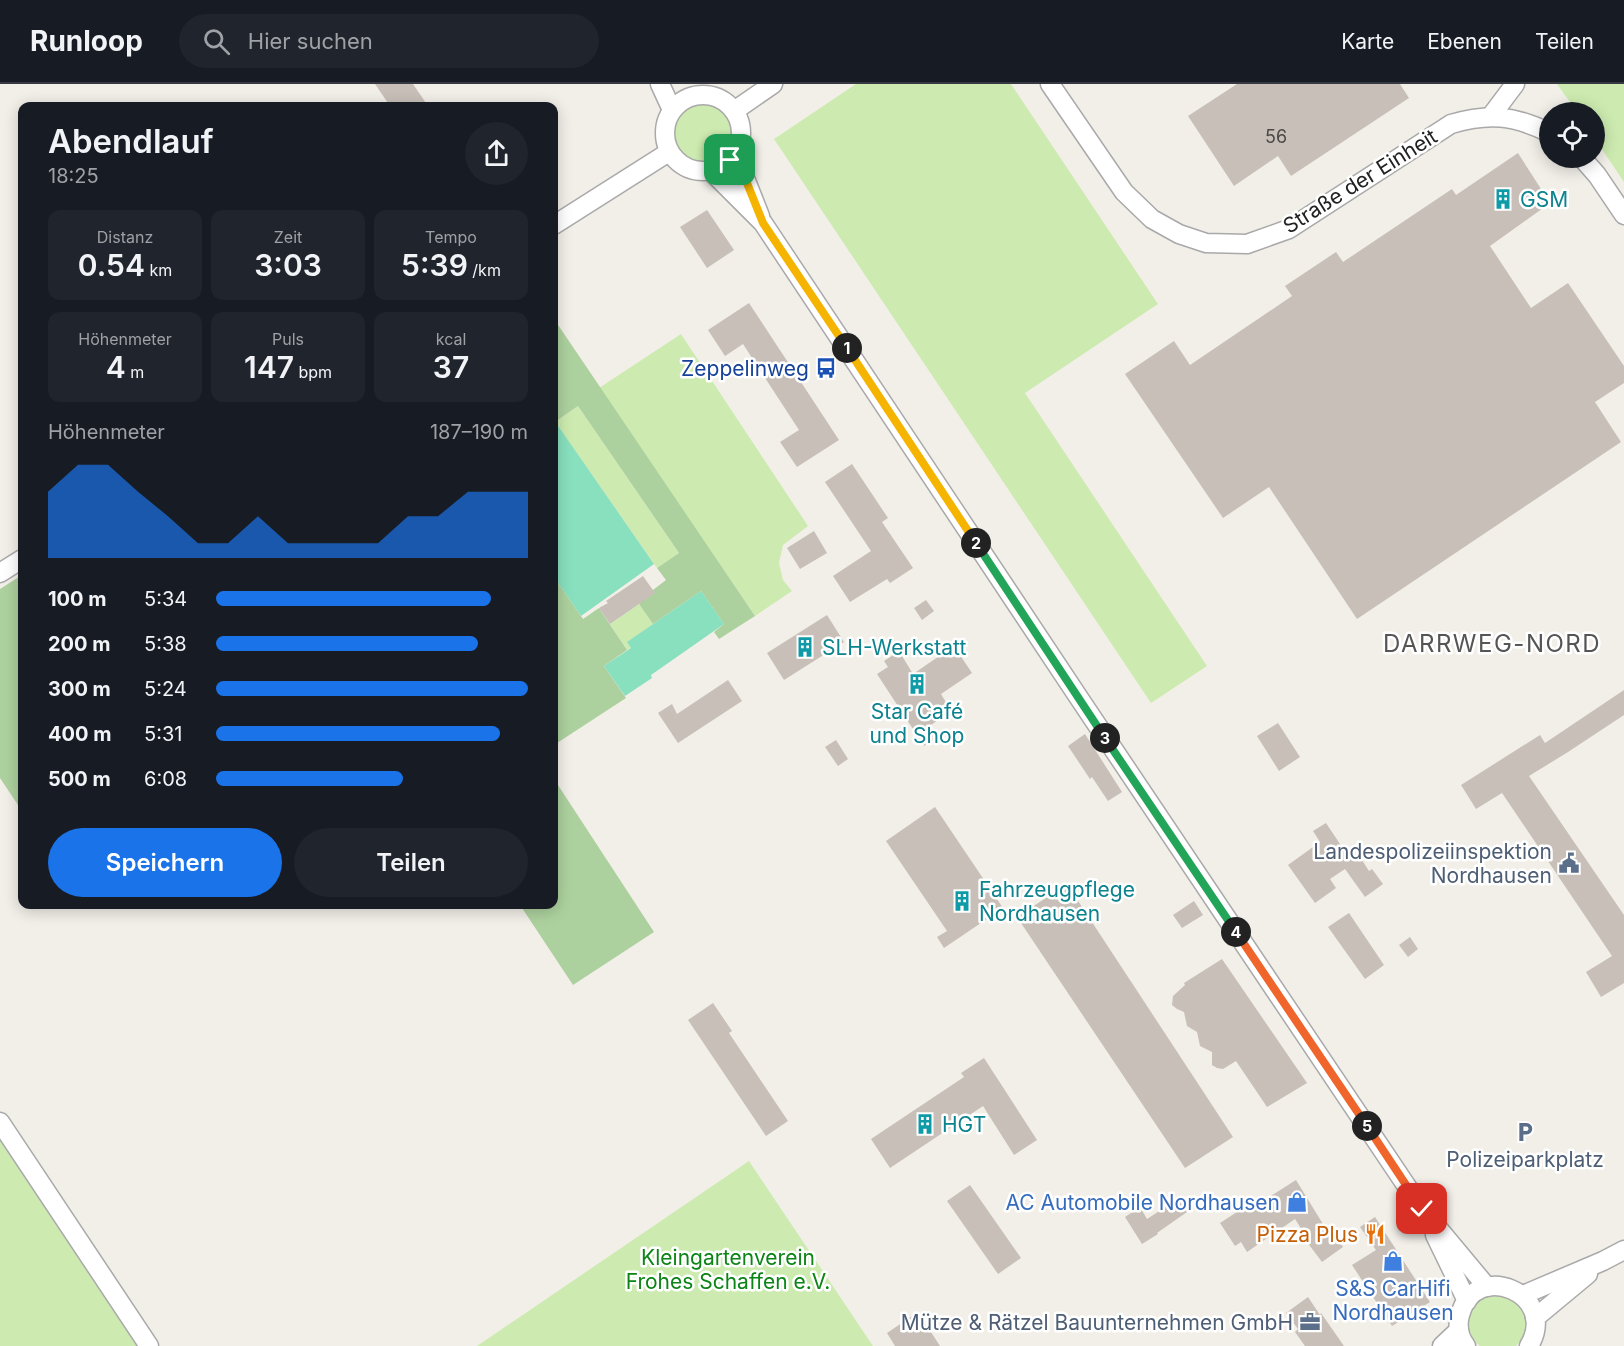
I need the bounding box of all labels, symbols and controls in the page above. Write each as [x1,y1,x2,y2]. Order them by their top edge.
search box [179,14,599,68]
text: Runloop [30,24,143,58]
icon: search [200,25,233,58]
text: Hier suchen [248,28,373,54]
text: Karte [1341,29,1394,54]
text: Ebenen [1427,29,1502,54]
text: Teilen [1535,29,1594,54]
map controls [1539,102,1605,168]
button: locate [1539,102,1605,168]
text: Abendlauf [48,121,214,161]
button: share [465,122,528,185]
street label: Straße der Einheit [1278,123,1442,238]
house number: 56 [1265,126,1287,147]
pin [704,134,755,185]
icon: arrive [713,143,746,176]
text: 18:25 [48,164,99,188]
building icon: GSM [1491,187,1515,211]
place label: GSM [1520,187,1568,212]
text: Distanz [97,227,153,247]
text: Zeit [274,227,302,247]
text: Tempo [425,227,477,247]
text: 0.54 [78,247,145,283]
text: 3:03 [254,247,322,283]
text: 5:39 [401,247,468,283]
text: km [145,260,172,280]
text: /km [468,260,501,280]
text: Höhenmeter [78,329,172,349]
text: Puls [272,329,304,349]
text: kcal [436,329,466,349]
pin: 1 [832,333,862,363]
text: 1 [844,338,850,358]
text: 4 [106,349,126,385]
text: 147 [244,349,294,385]
text: 37 [433,349,469,385]
place label: Zeppelinweg [681,356,809,381]
bus stop icon: Zeppelinweg [814,356,838,380]
text: m [126,362,144,382]
text: bpm [294,362,332,382]
text: Höhenmeter [48,420,165,444]
text: 187–190 m [430,420,528,444]
pin: 2 [961,528,991,558]
text: 2 [971,533,981,553]
text: 100 m [48,587,107,611]
text: 5:34 [144,587,187,611]
district label: DARRWEG-NORD [1383,629,1601,658]
text: 200 m [48,632,111,656]
text: 5:38 [144,632,187,656]
building icon: SLH-Werkstatt [793,635,817,659]
place label: SLH-Werkstatt [822,635,966,660]
building icon: Star Café und Shop [905,672,929,696]
text: 300 m [48,677,111,701]
text: 5:24 [144,677,187,701]
place label: Star Café und Shop [870,699,964,748]
text: 400 m [48,722,112,746]
text: 5:31 [144,722,182,746]
pin: 3 [1090,723,1120,753]
text: 3 [1100,728,1110,748]
text: 500 m [48,767,111,791]
text: 6:08 [144,767,187,791]
button: Speichern [48,828,282,897]
button: Teilen [294,828,528,897]
place label: Landespolizeiinspektion Nordhausen [1313,839,1552,888]
public building icon: Landespolizeiinspektion Nordhausen [1557,851,1581,875]
place label: Fahrzeugpflege Nordhausen [979,877,1135,926]
building icon: Fahrzeugpflege Nordhausen [950,889,974,913]
pin: 4 [1221,917,1251,947]
text: 4 [1231,922,1241,942]
pin: 5 [1352,1111,1382,1141]
building icon: HGT [913,1112,937,1136]
place label: HGT [942,1112,986,1137]
text: 5 [1362,1116,1372,1136]
parking icon: Polizeiparkplatz [1513,1120,1537,1144]
place label: Polizeiparkplatz [1446,1147,1604,1172]
pin [1396,1183,1447,1234]
place label: AC Automobile Nordhausen [1005,1190,1280,1215]
shop icon: AC Automobile Nordhausen [1285,1190,1309,1214]
icon: check [1405,1192,1438,1225]
place label: Pizza Plus [1257,1222,1358,1247]
restaurant icon: Pizza Plus [1363,1222,1387,1246]
park label: Kleingartenverein Frohes Schaffen e.V. [626,1245,830,1294]
shop icon: S&S CarHifi Nordhausen [1381,1249,1405,1273]
place label: S&S CarHifi Nordhausen [1332,1276,1454,1325]
place label: Mütze & Rätzel Bauunternehmen GmbH [901,1310,1293,1335]
office icon: Mütze & Rätzel Bauunternehmen GmbH [1298,1310,1322,1334]

